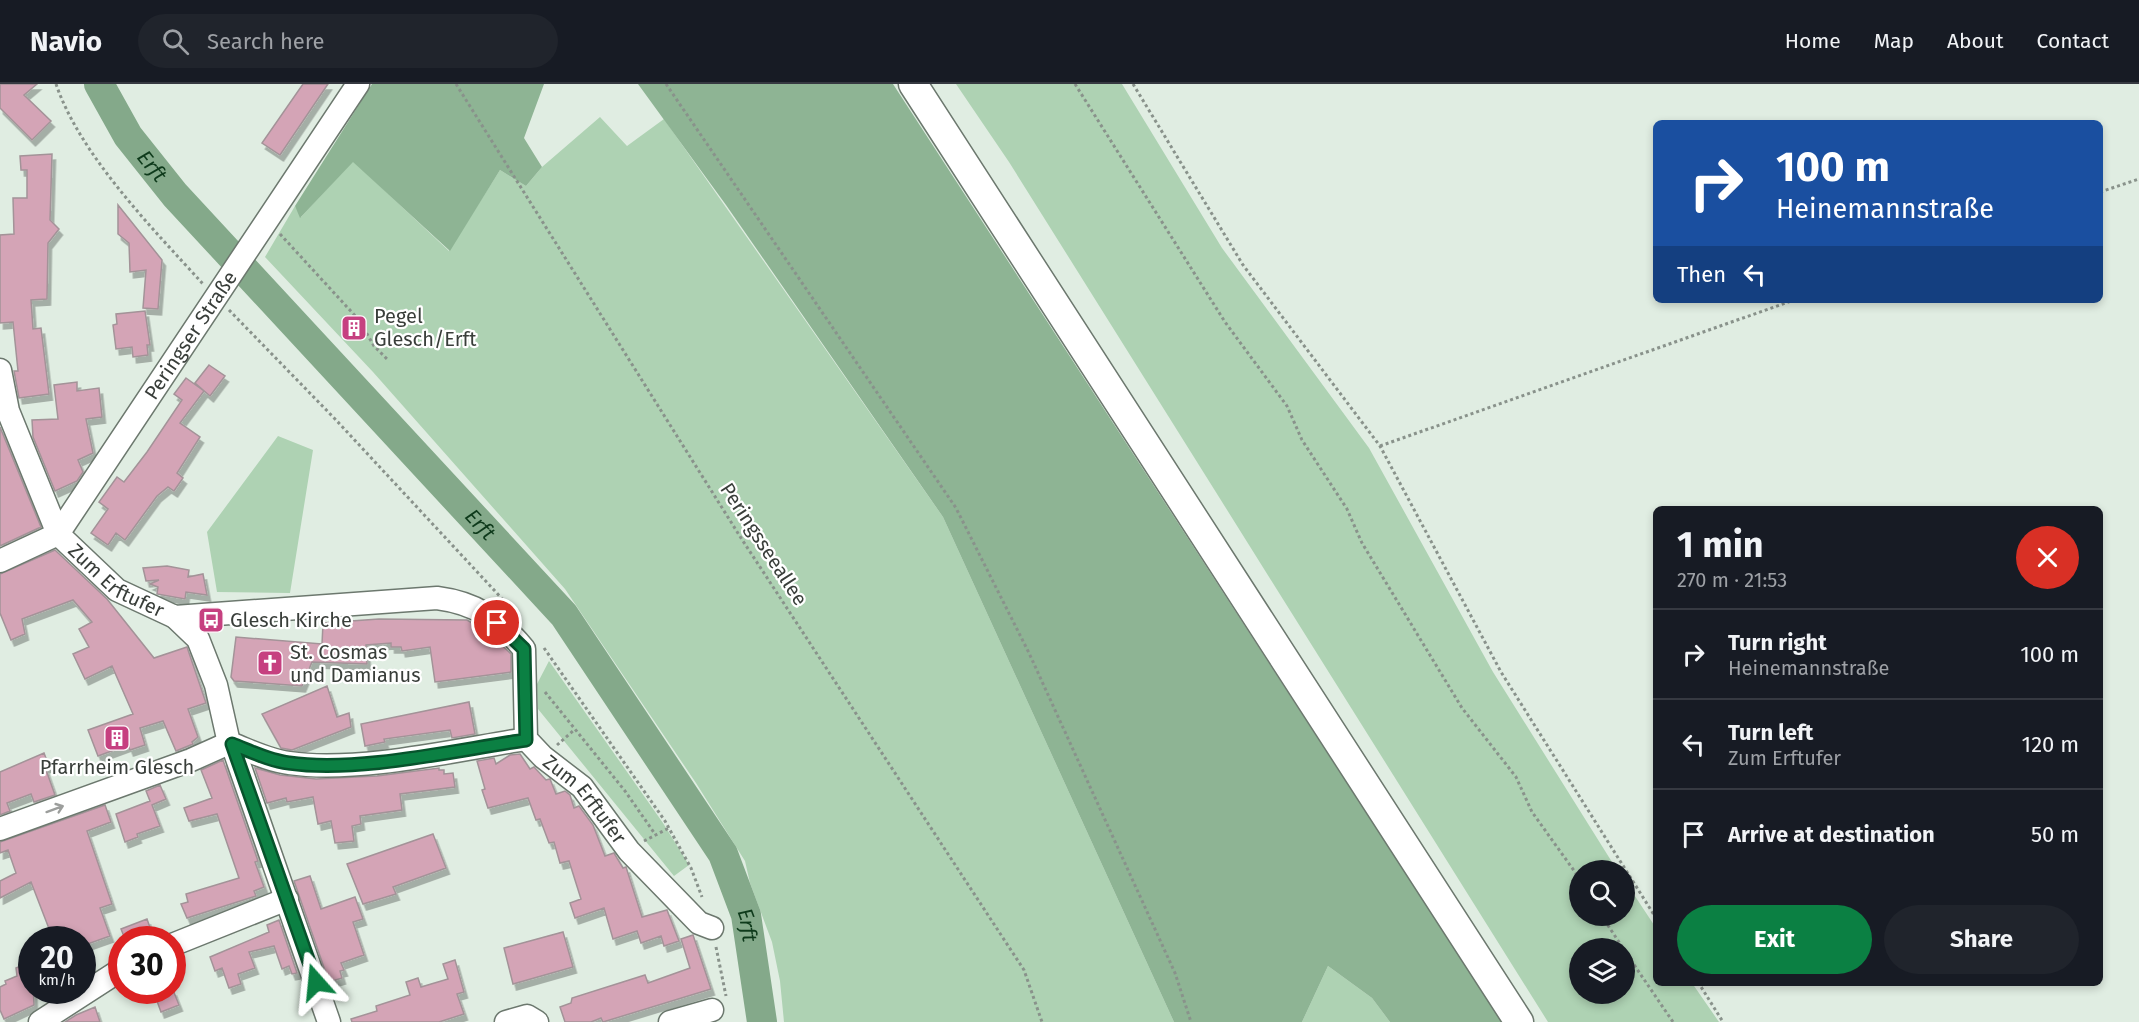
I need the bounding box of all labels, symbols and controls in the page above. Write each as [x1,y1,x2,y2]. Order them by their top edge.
search box [138,14,558,68]
text: Navio [30,25,102,58]
icon: search [159,25,192,58]
text: Search here [207,28,325,55]
text: Home [1785,28,1841,54]
text: Map [1874,28,1914,54]
text: About [1947,28,2004,54]
text: Contact [2037,28,2109,54]
text: 100 m [1776,142,1890,192]
icon: right [1677,144,1755,222]
water label: Erft [131,145,173,188]
text: Heinemannstraße [1776,193,1994,225]
icon: left [1738,258,1771,291]
text: Then [1677,261,1726,288]
street label: Peringser Straße [139,266,242,404]
place label: Pegel Glesch/Erft [374,304,477,351]
building icon: Pegel Glesch/Erft [339,313,369,343]
street label: Peringsseeallee [715,478,813,610]
water label: Erft [459,503,501,546]
text: 1 min [1677,523,1764,567]
button: close [2016,526,2079,589]
street label: Zum Erftufer [63,538,168,622]
text: 270 m · 21:53 [1677,568,1787,592]
pin [471,597,522,648]
bus stop icon: Glesch Kirche [196,605,226,635]
icon: arrive [480,606,513,639]
place label: Glesch Kirche [230,608,352,632]
text: Turn right [1728,629,1827,656]
icon: right [1677,638,1710,671]
place label: St. Cosmas und Damianus [290,640,421,687]
text: 100 m [2020,641,2079,668]
church icon: St. Cosmas und Damianus [255,648,285,678]
text: Heinemannstraße [1728,656,1889,680]
text: Turn left [1728,719,1813,746]
building icon: Pfarrheim Glesch [102,723,132,753]
icon: left [1677,728,1710,761]
text: 120 m [2022,731,2079,758]
text: Zum Erftufer [1728,746,1841,770]
street label: Zum Erftufer [538,750,632,849]
place label: Pfarrheim Glesch [40,755,194,779]
one-way arrow [45,802,64,813]
icon: arrive [1677,818,1710,851]
text: Arrive at destination [1728,821,1935,848]
text: 50 m [2031,821,2079,848]
map controls [1569,860,1635,1004]
button: search [1569,860,1635,926]
water label: Erft [732,904,763,944]
button: Exit [1677,905,1872,974]
button: Share [1884,905,2079,974]
speed limit sign: 30 [108,926,186,1004]
button: layers [1569,938,1635,1004]
text: 20 [40,940,74,976]
position arrow [284,950,348,1014]
text: km/h [38,971,76,989]

